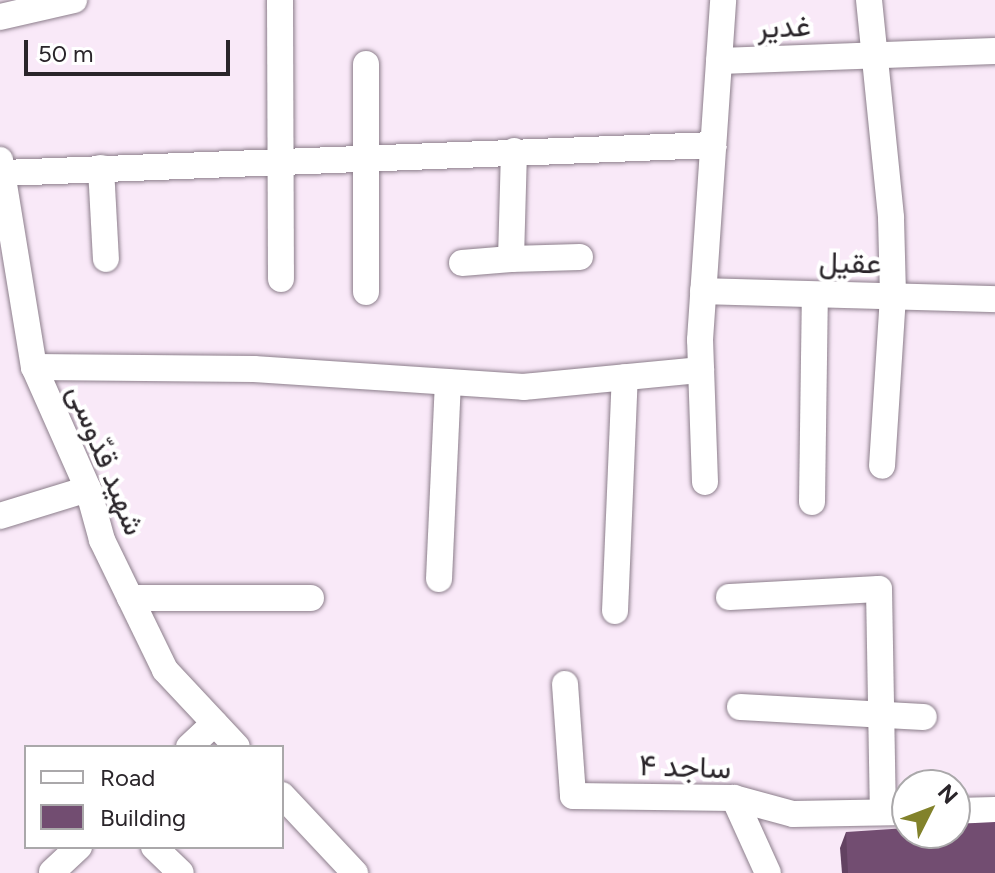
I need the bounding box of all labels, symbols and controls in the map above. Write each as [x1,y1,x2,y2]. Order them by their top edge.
street label: غدیر [757,8,811,46]
scale bar [28,24,234,74]
text: 50 m [38,39,94,68]
street label: عقیل [818,244,882,282]
street label: شهید قدّوسی [60,380,152,540]
legend [24,745,284,849]
street label: ساجد ۴ [638,747,732,787]
text: Road [100,763,155,792]
north arrow [891,769,971,849]
text: N [932,779,963,809]
text: Building [100,803,186,832]

